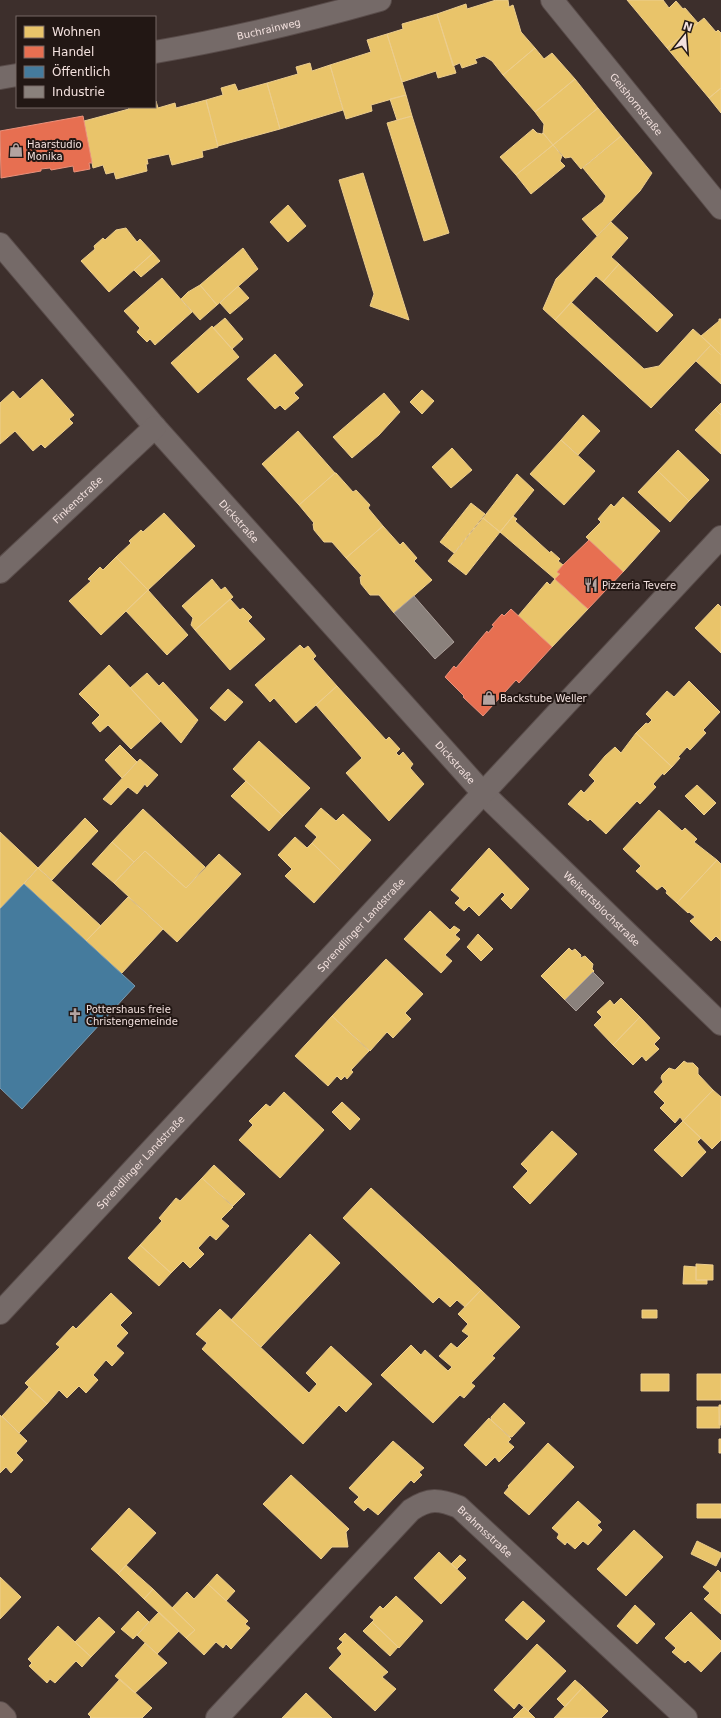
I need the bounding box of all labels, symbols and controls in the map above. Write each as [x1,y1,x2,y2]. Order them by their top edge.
legend [16,16,156,108]
street label: Buchrainweg [236,16,302,41]
north arrow [665,16,705,56]
text: N [681,19,694,34]
text: Wohnen [52,25,101,39]
text: Handel [52,45,94,59]
text: Öffentlich [52,63,110,79]
street label: Geishornstraße [608,71,665,137]
text: Industrie [52,85,105,99]
place label: Haarstudio Monika [27,139,82,162]
shop icon: Haarstudio Monika [8,142,24,158]
street label: Finkenstraße [50,474,105,525]
street label: Dickstraße [217,497,261,545]
restaurant icon: Pizzeria Tevere [583,577,599,593]
place label: Pizzeria Tevere [602,580,676,591]
shop icon: Backstube Weller [481,690,497,706]
place label: Backstube Weller [500,693,588,704]
street label: Dickstraße [433,739,477,786]
street label: Weikertsblochstraße [561,869,642,948]
street label: Sprendlinger Landstraße [315,876,407,974]
place label: Pottershaus freie Christengemeinde [86,1004,178,1027]
church icon: Pottershaus freie Christengemeinde [67,1007,83,1023]
street label: Sprendlinger Landstraße [94,1113,186,1211]
street label: Brahmsstraße [456,1503,515,1559]

